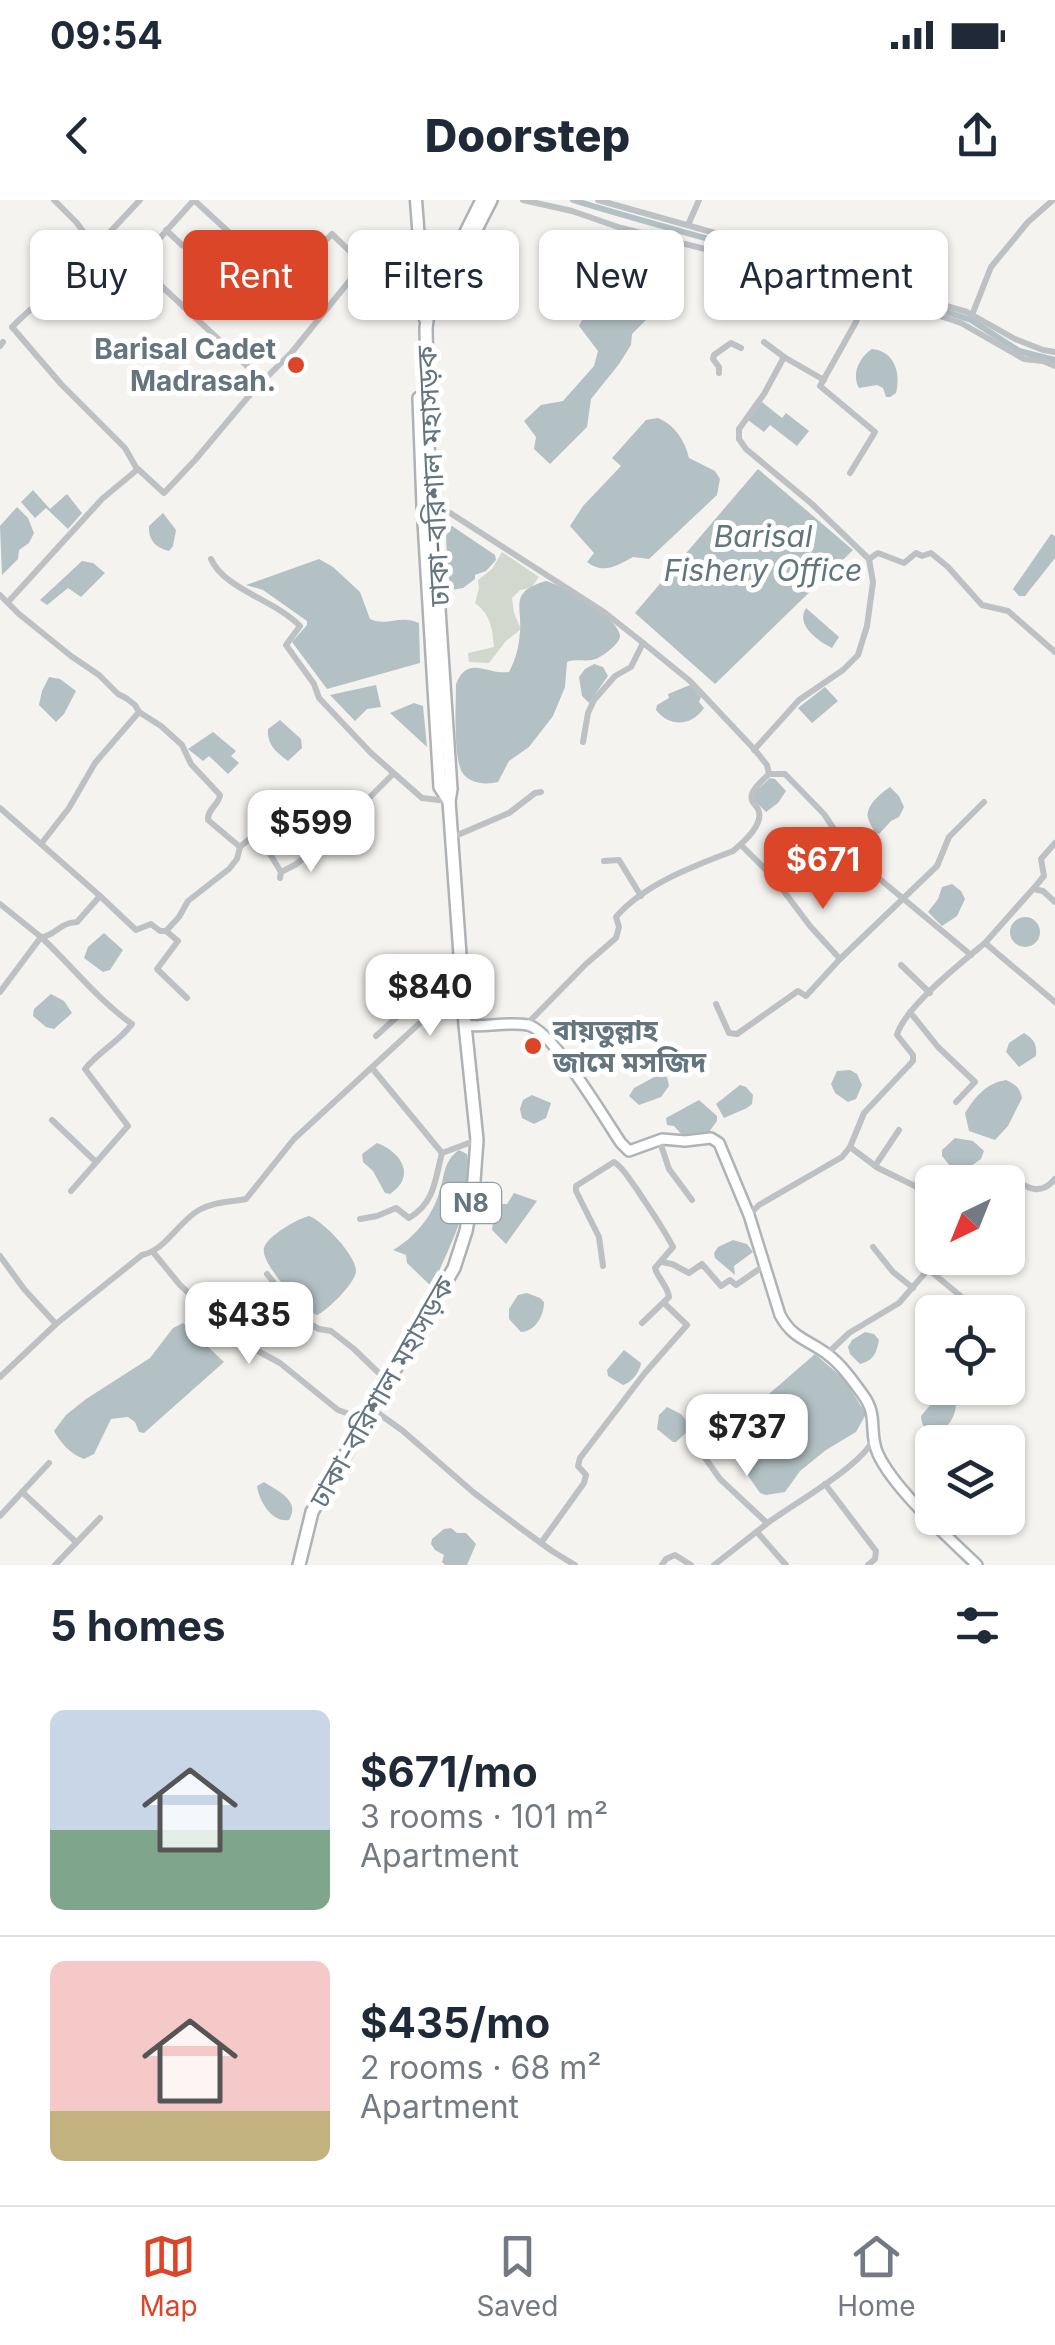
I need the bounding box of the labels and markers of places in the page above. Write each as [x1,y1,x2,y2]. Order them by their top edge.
place label: Barisal Cadet Madrasah. [94,332,276,398]
marker: Barisal Cadet Madrasah. [285,354,307,376]
pin: $599 [252,790,370,875]
pin: $671 [764,827,882,912]
pin: $840 [371,954,489,1039]
place label: বায়তুল্লাহ জামে মসজিদ [552,1013,707,1079]
marker: বায়তুল্লাহ জামে মসজিদ [522,1035,544,1057]
pin: $435 [190,1282,308,1367]
pin: $737 [688,1394,806,1479]

